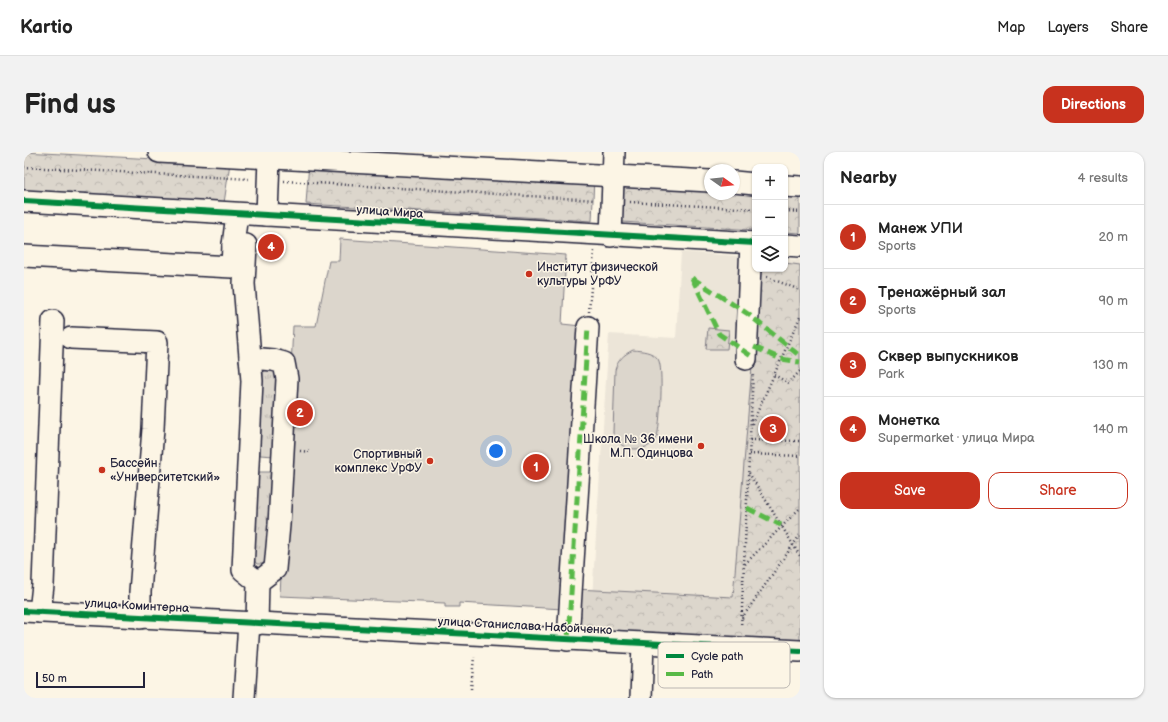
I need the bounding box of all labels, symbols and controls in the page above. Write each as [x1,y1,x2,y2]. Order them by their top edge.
text: Kartio [20,16,73,39]
text: Map [997,19,1025,36]
text: Layers [1047,19,1089,36]
text: Share [1111,19,1148,36]
button: Directions [1043,86,1144,123]
text: Find us [24,88,116,121]
north arrow [704,164,740,200]
map controls [752,164,788,272]
button: + [752,164,788,200]
text: Nearby [840,168,897,188]
text: 4 results [1078,170,1128,186]
button: − [752,200,788,236]
street label: улица Мира [356,202,424,222]
text: Манеж УПИ [878,219,963,238]
text: 1 [850,229,856,245]
text: 20 m [1098,229,1128,245]
pin: 4 [258,232,284,262]
button: layers [752,236,788,272]
text: Sports [878,238,916,254]
place label: Институт физической культуры УрФУ [537,260,658,289]
marker: Институт физической культуры УрФУ [524,269,534,279]
text: Тренажёрный зал [878,283,1006,302]
text: 2 [849,293,857,309]
text: 90 m [1099,293,1128,309]
text: Sports [878,302,916,318]
text: Сквер выпускников [878,347,1018,366]
text: 3 [849,357,857,373]
text: 130 m [1093,357,1128,373]
text: Park [878,366,904,382]
pin: 2 [287,398,313,428]
text: Монетка [878,411,940,430]
pin: 3 [760,414,786,444]
text: 4 [849,421,857,437]
text: 140 m [1093,421,1128,437]
text: Supermarket · улица Мира [878,430,1035,446]
place label: Школа № 36 имени М.П. Одинцова [583,432,693,461]
your location [486,441,506,461]
marker: Школа № 36 имени М.П. Одинцова [696,441,706,451]
place label: Спортивный комплекс УрФУ [335,447,422,476]
pin: 1 [523,452,549,482]
place label: Бассейн «Университетский» [110,456,220,485]
marker: Спортивный комплекс УрФУ [425,456,435,466]
marker: Бассейн «Университетский» [97,465,107,475]
button: Save [840,472,980,509]
button: Share [988,472,1128,509]
street label: улица Коминтерна [84,596,190,616]
street label: улица Станислава Набойченко [437,614,613,638]
legend [658,642,790,688]
text: Cycle path [691,650,743,663]
text: Path [691,668,713,681]
scale bar [36,670,145,689]
text: 50 m [42,672,67,685]

